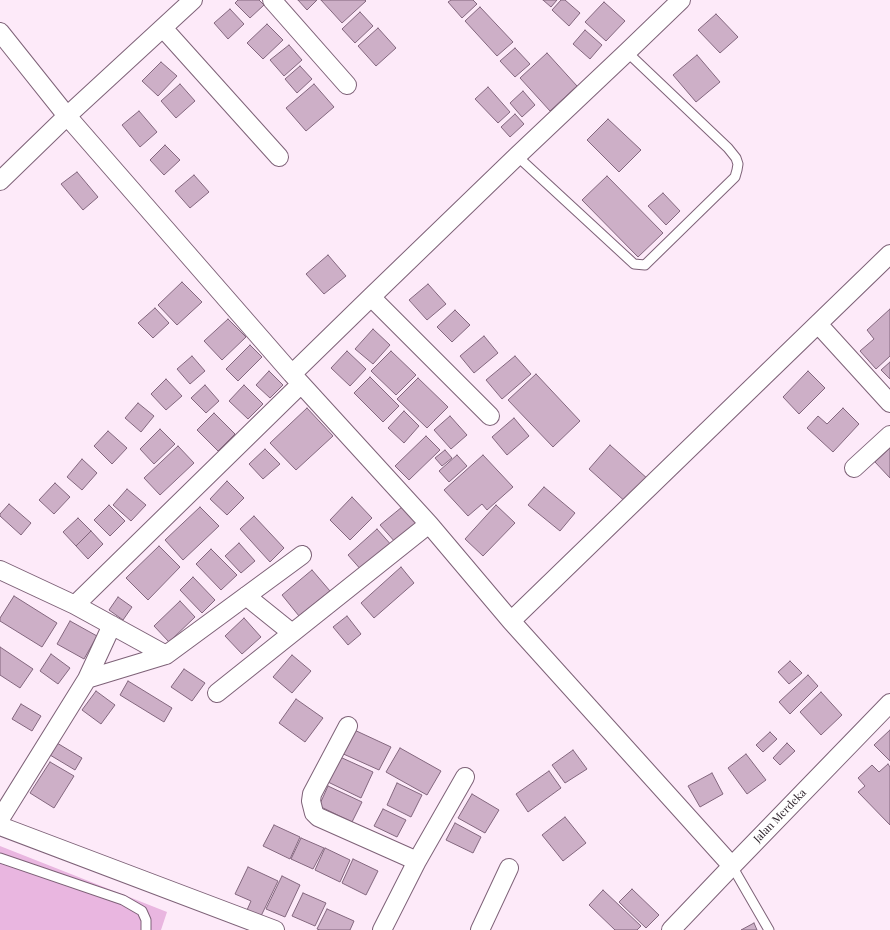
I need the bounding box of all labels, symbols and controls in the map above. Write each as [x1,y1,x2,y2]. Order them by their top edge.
street label: Jalan Merdeka [751,786,809,846]

